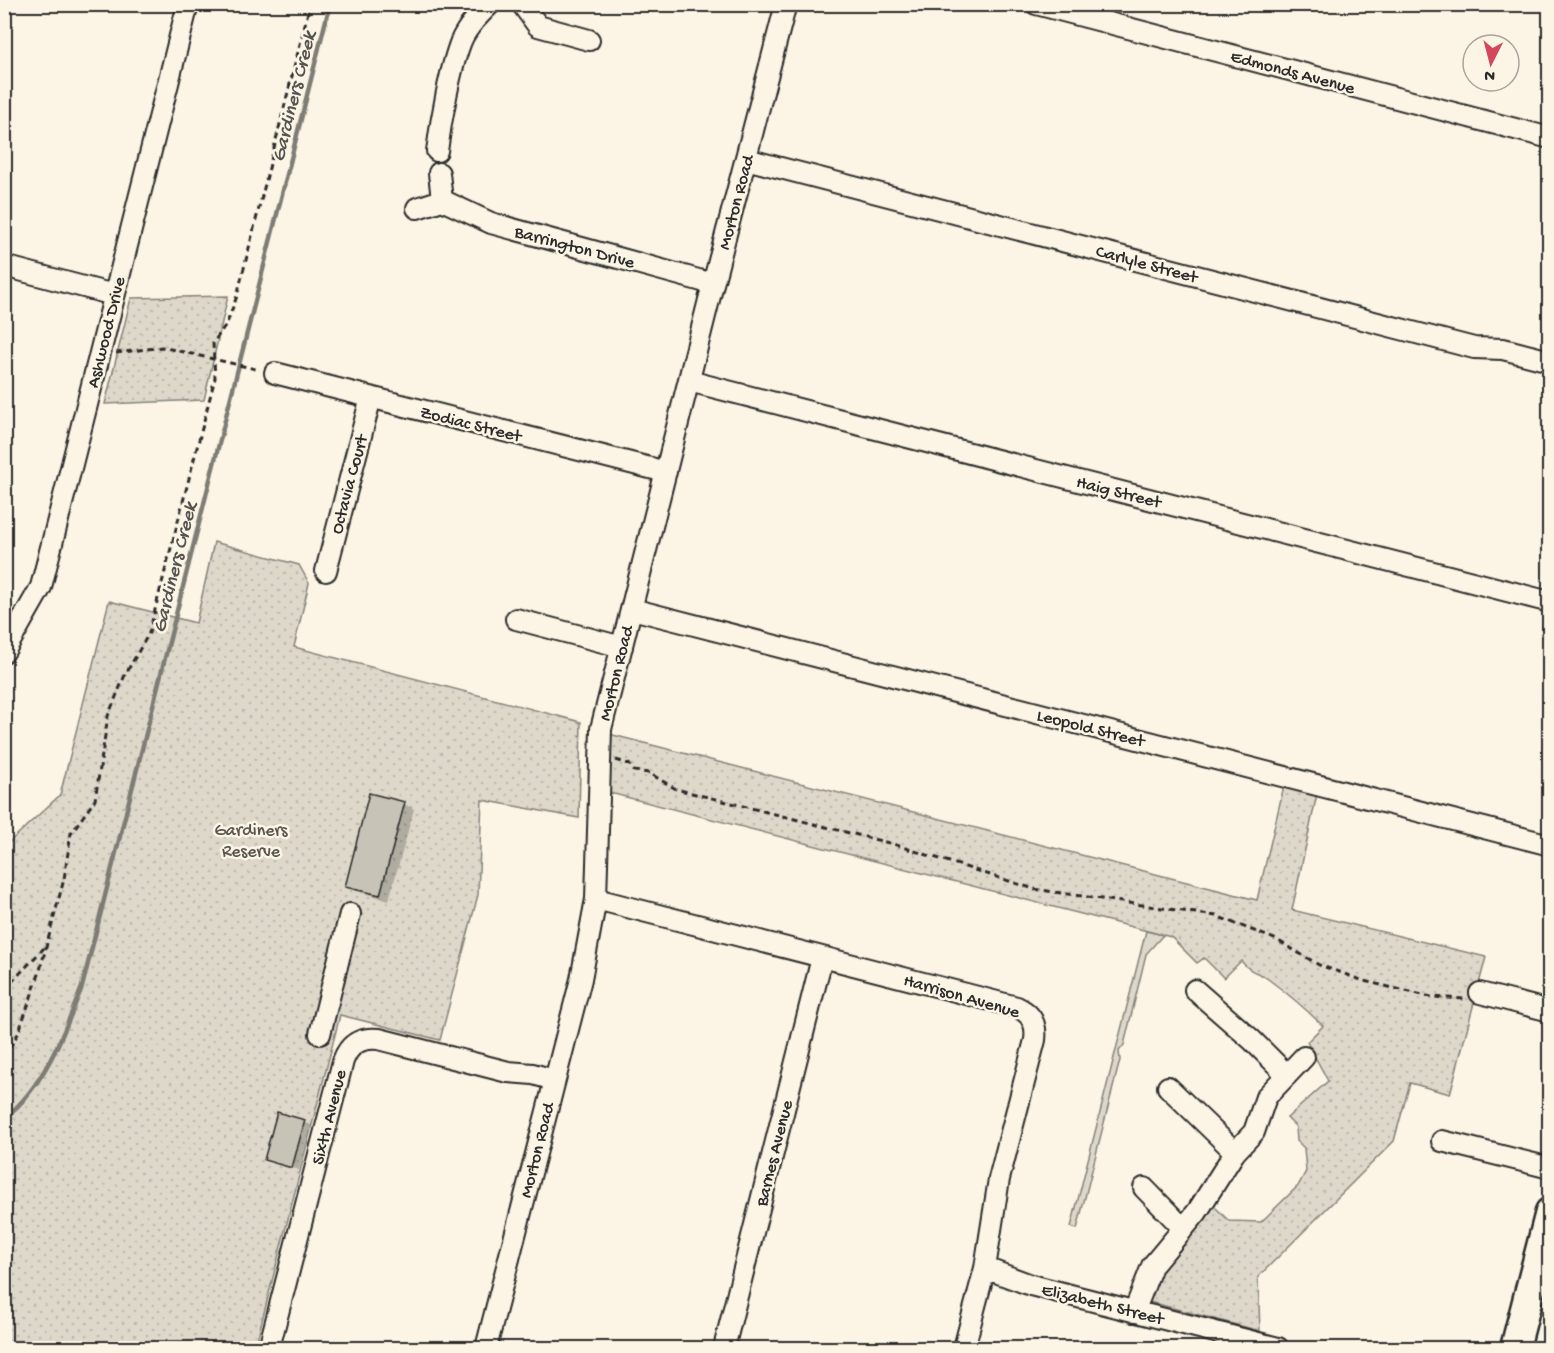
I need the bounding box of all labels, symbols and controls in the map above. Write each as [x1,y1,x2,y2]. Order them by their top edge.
water label: Gardiners Creek [268,27,323,164]
north arrow [1461,33,1521,93]
street label: Edmonds Avenue [1228,47,1358,100]
text: N [1483,64,1496,84]
street label: Morton Road [715,152,760,252]
street label: Barrington Drive [511,222,637,275]
street label: Carlyle Street [1093,242,1201,290]
street label: Ashwood Drive [83,274,132,390]
street label: Zodiac Street [417,403,525,449]
street label: Octavia Court [327,431,374,536]
street label: Haig Street [1074,473,1165,514]
water label: Gardiners Creek [149,498,204,635]
street label: Morton Road [596,623,640,723]
street label: Leopold Street [1034,706,1148,753]
park label: Gardiners Reserve [214,821,289,863]
street label: Harrison Avenue [901,971,1022,1024]
street label: Sixth Avenue [308,1067,353,1167]
street label: Barnes Avenue [752,1098,799,1210]
street label: Morton Road [517,1100,561,1200]
street label: Elizabeth Street [1039,1280,1167,1331]

